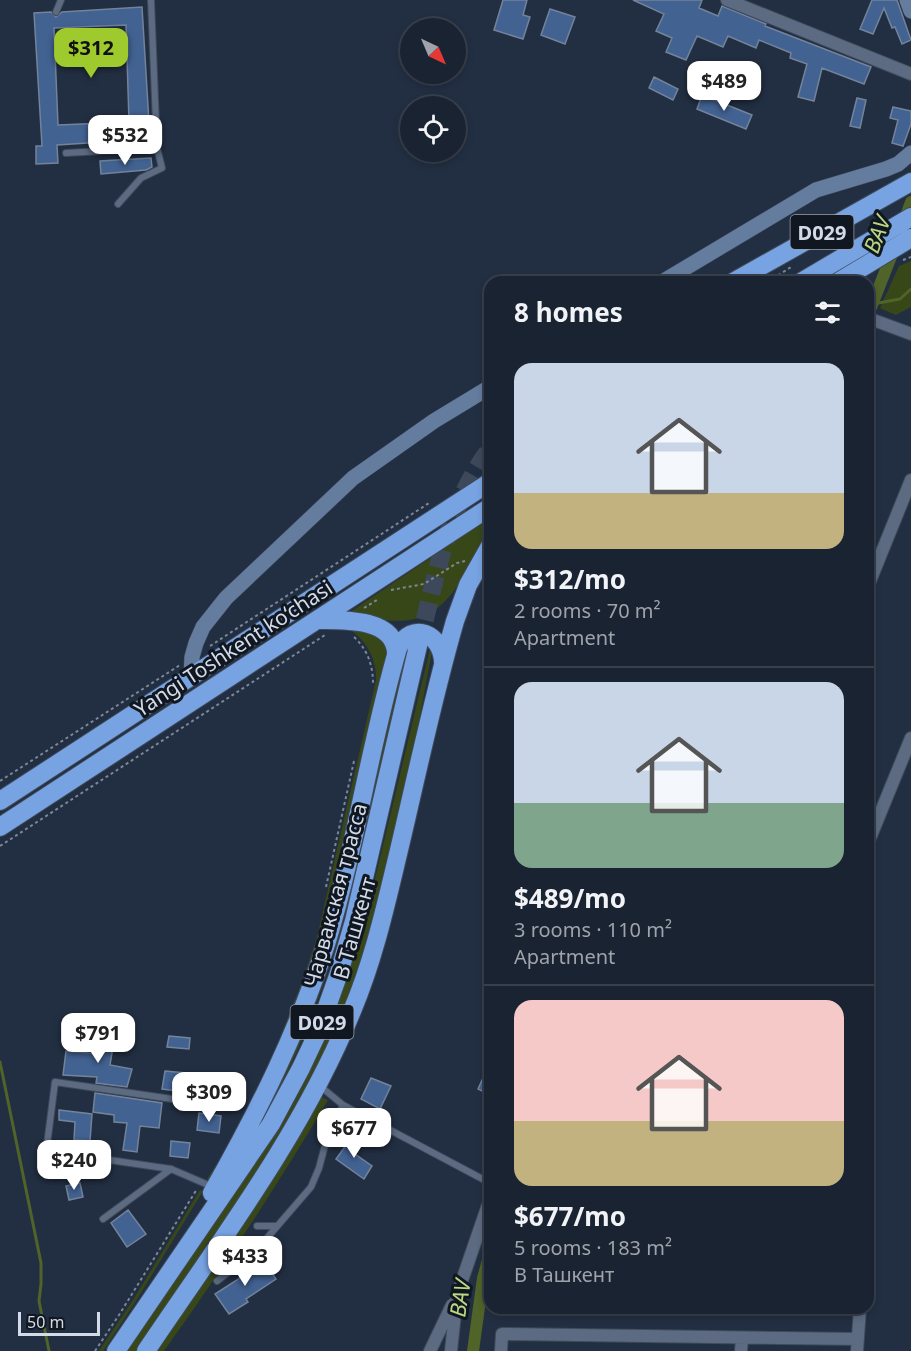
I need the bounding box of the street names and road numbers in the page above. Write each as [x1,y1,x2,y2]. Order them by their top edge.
road number: D029 [790,215,854,249]
street label: Yangi Toshkent ko‘chasi [128,573,338,723]
street label: Чарвакская трасса [297,800,373,990]
street label: В Ташкент [326,873,382,982]
road number: D029 [290,1005,354,1039]

